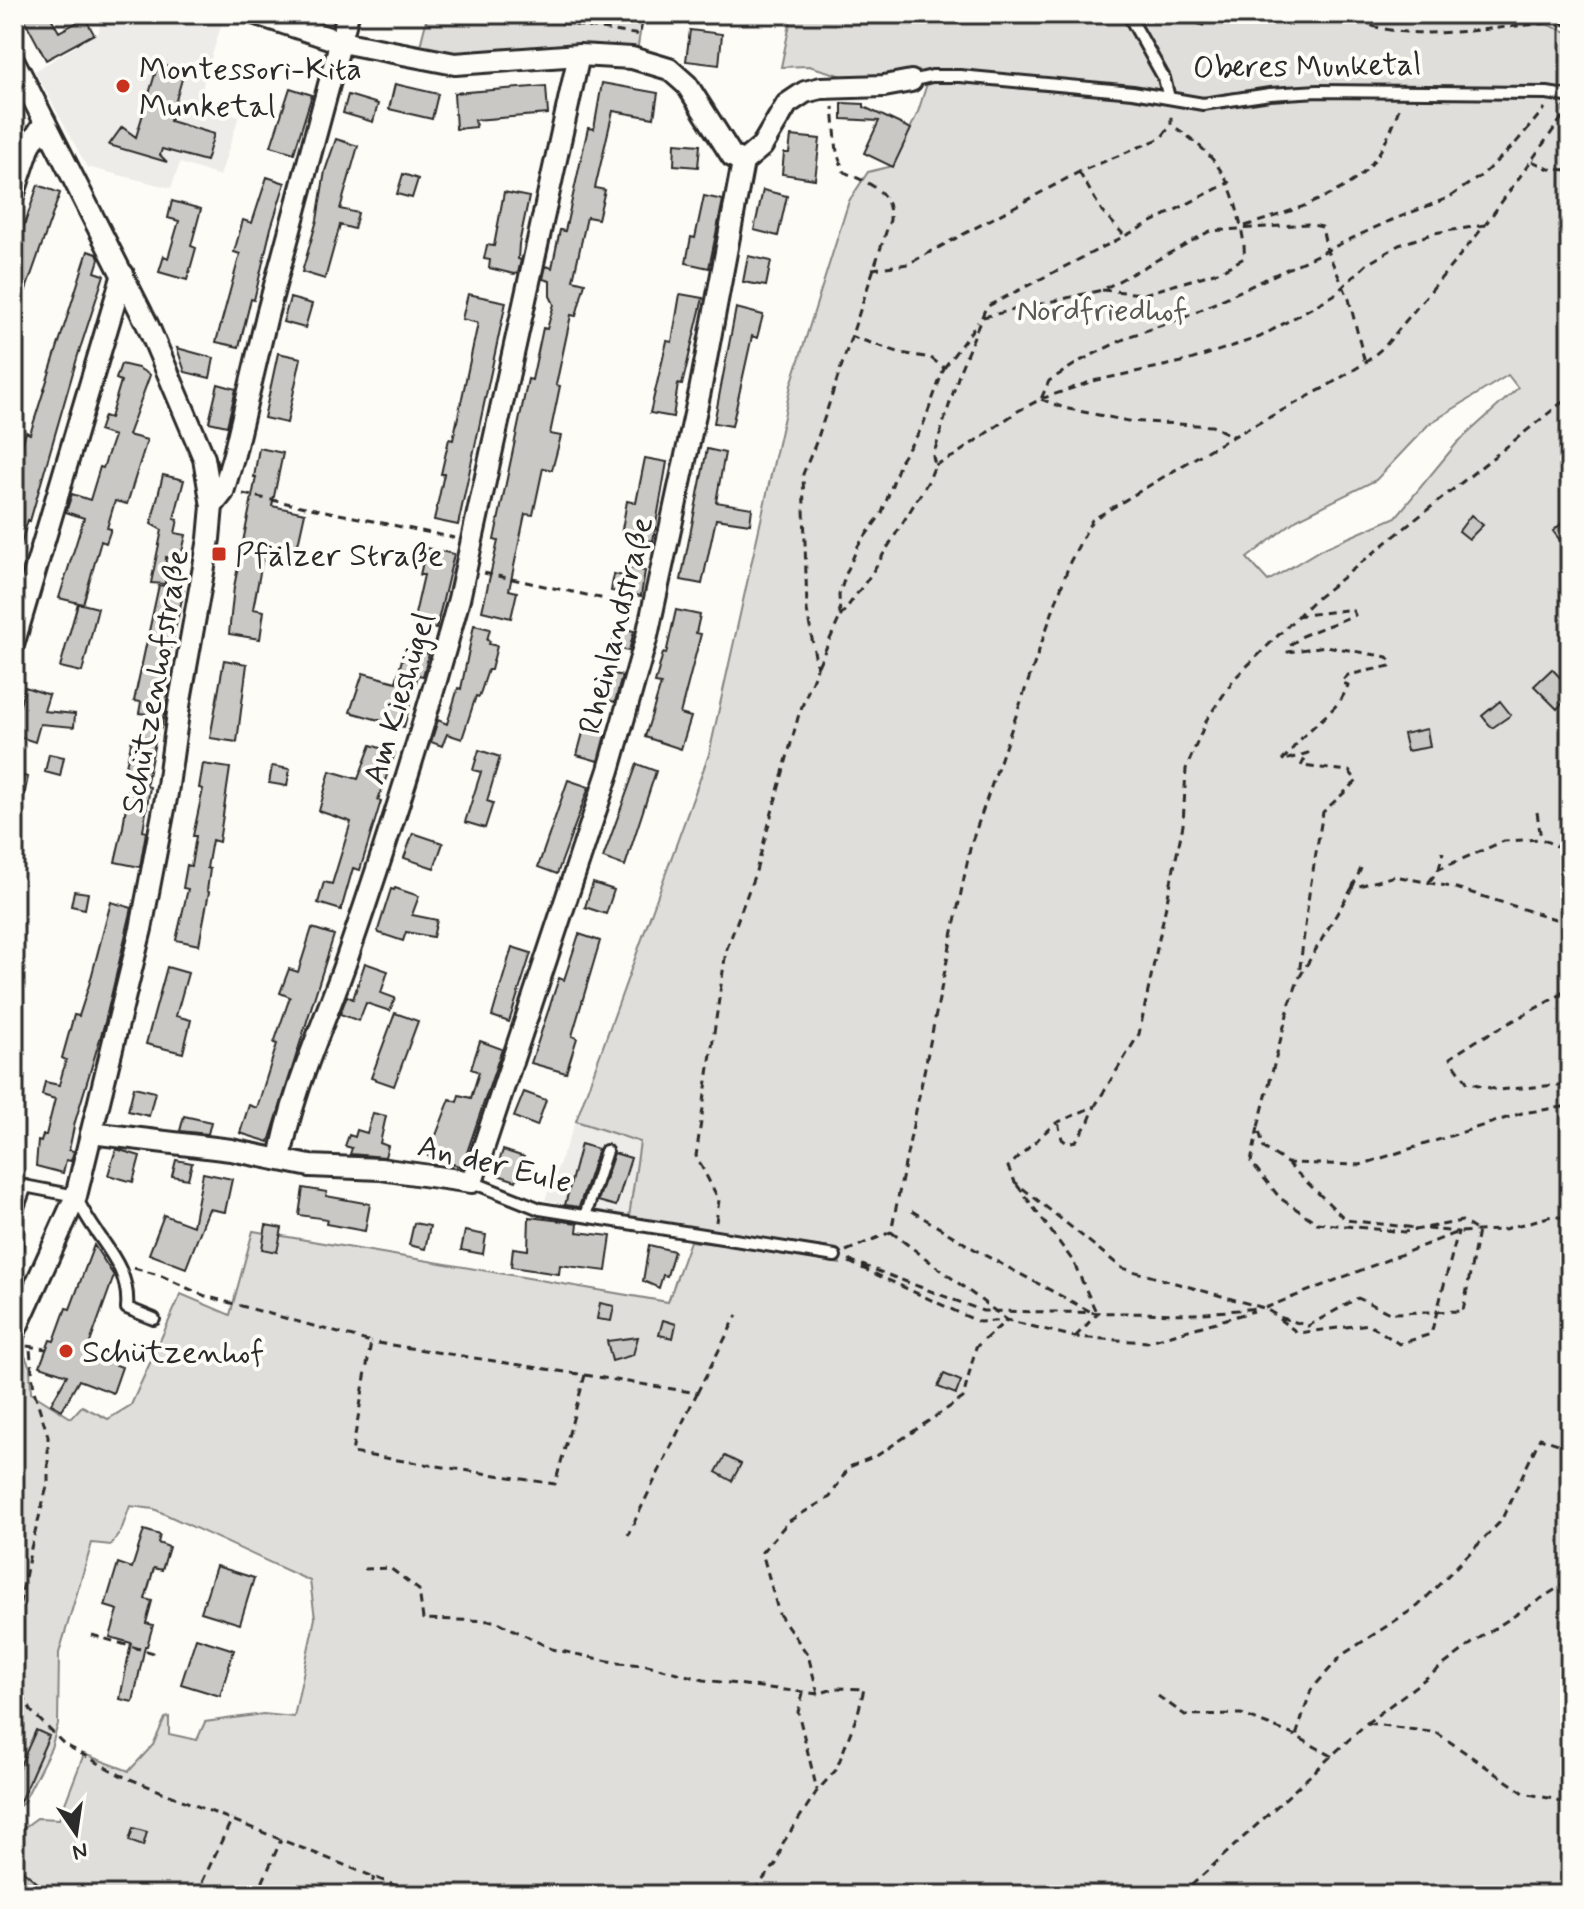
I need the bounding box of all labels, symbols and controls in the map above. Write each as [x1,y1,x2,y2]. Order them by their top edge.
street label: Oberes Munketal [1192,44,1422,90]
place label: Montessori-Kita Munketal [139,49,362,128]
marker: Montessori-Kita Munketal [114,77,132,95]
park label: Nordfriedhof [1017,290,1187,332]
street label: Rheinlandstraße [570,512,664,739]
place label: Pfälzer Straße [235,535,444,577]
marker: Pfälzer Straße [210,545,228,563]
street label: Schützenhofstraße [112,546,200,817]
street label: Am Kieshügel [354,607,446,790]
street label: An der Eule [413,1126,576,1204]
place label: Schützenhof [82,1332,264,1374]
marker: Schützenhof [57,1342,75,1360]
north arrow [36,1793,116,1873]
text: N [70,1835,90,1866]

